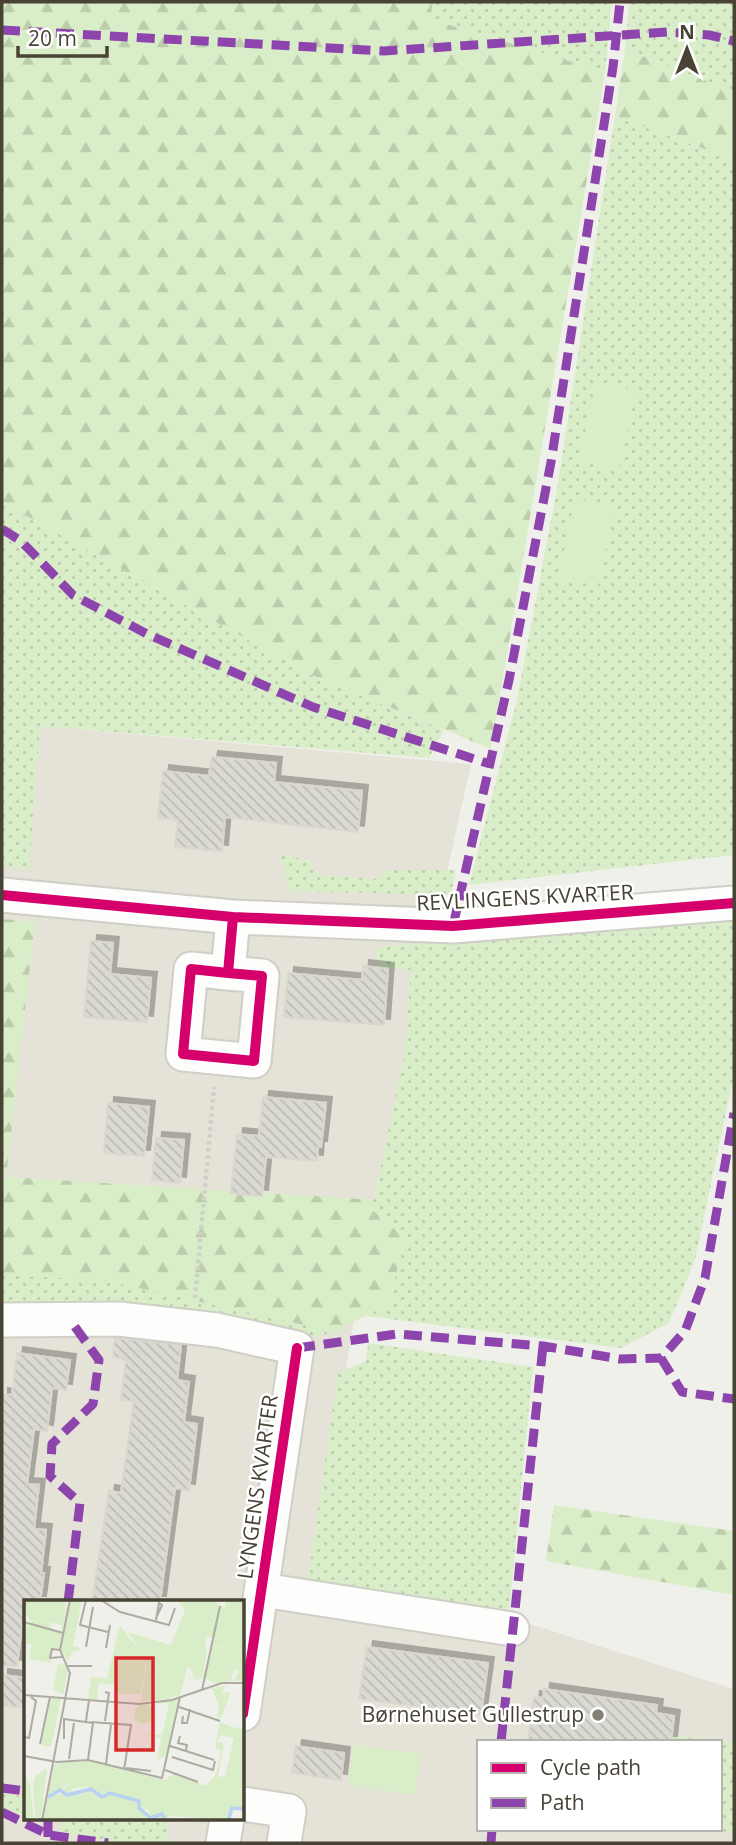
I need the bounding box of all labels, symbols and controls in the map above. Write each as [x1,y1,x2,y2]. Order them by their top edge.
scale bar [18,14,107,58]
north arrow [652,14,722,84]
text: N [679,19,695,45]
text: 20 m [28,24,77,52]
street label: REVLINGENS KVARTER [416,877,634,917]
street label: LYNGENS KVARTER [230,1393,284,1581]
inset map [24,1600,245,1820]
place label: Børnehuset Gullestrup [362,1700,584,1728]
marker: Børnehuset Gullestrup [590,1707,606,1723]
legend [477,1740,722,1831]
text: Cycle path [540,1753,641,1781]
text: Path [540,1788,585,1816]

